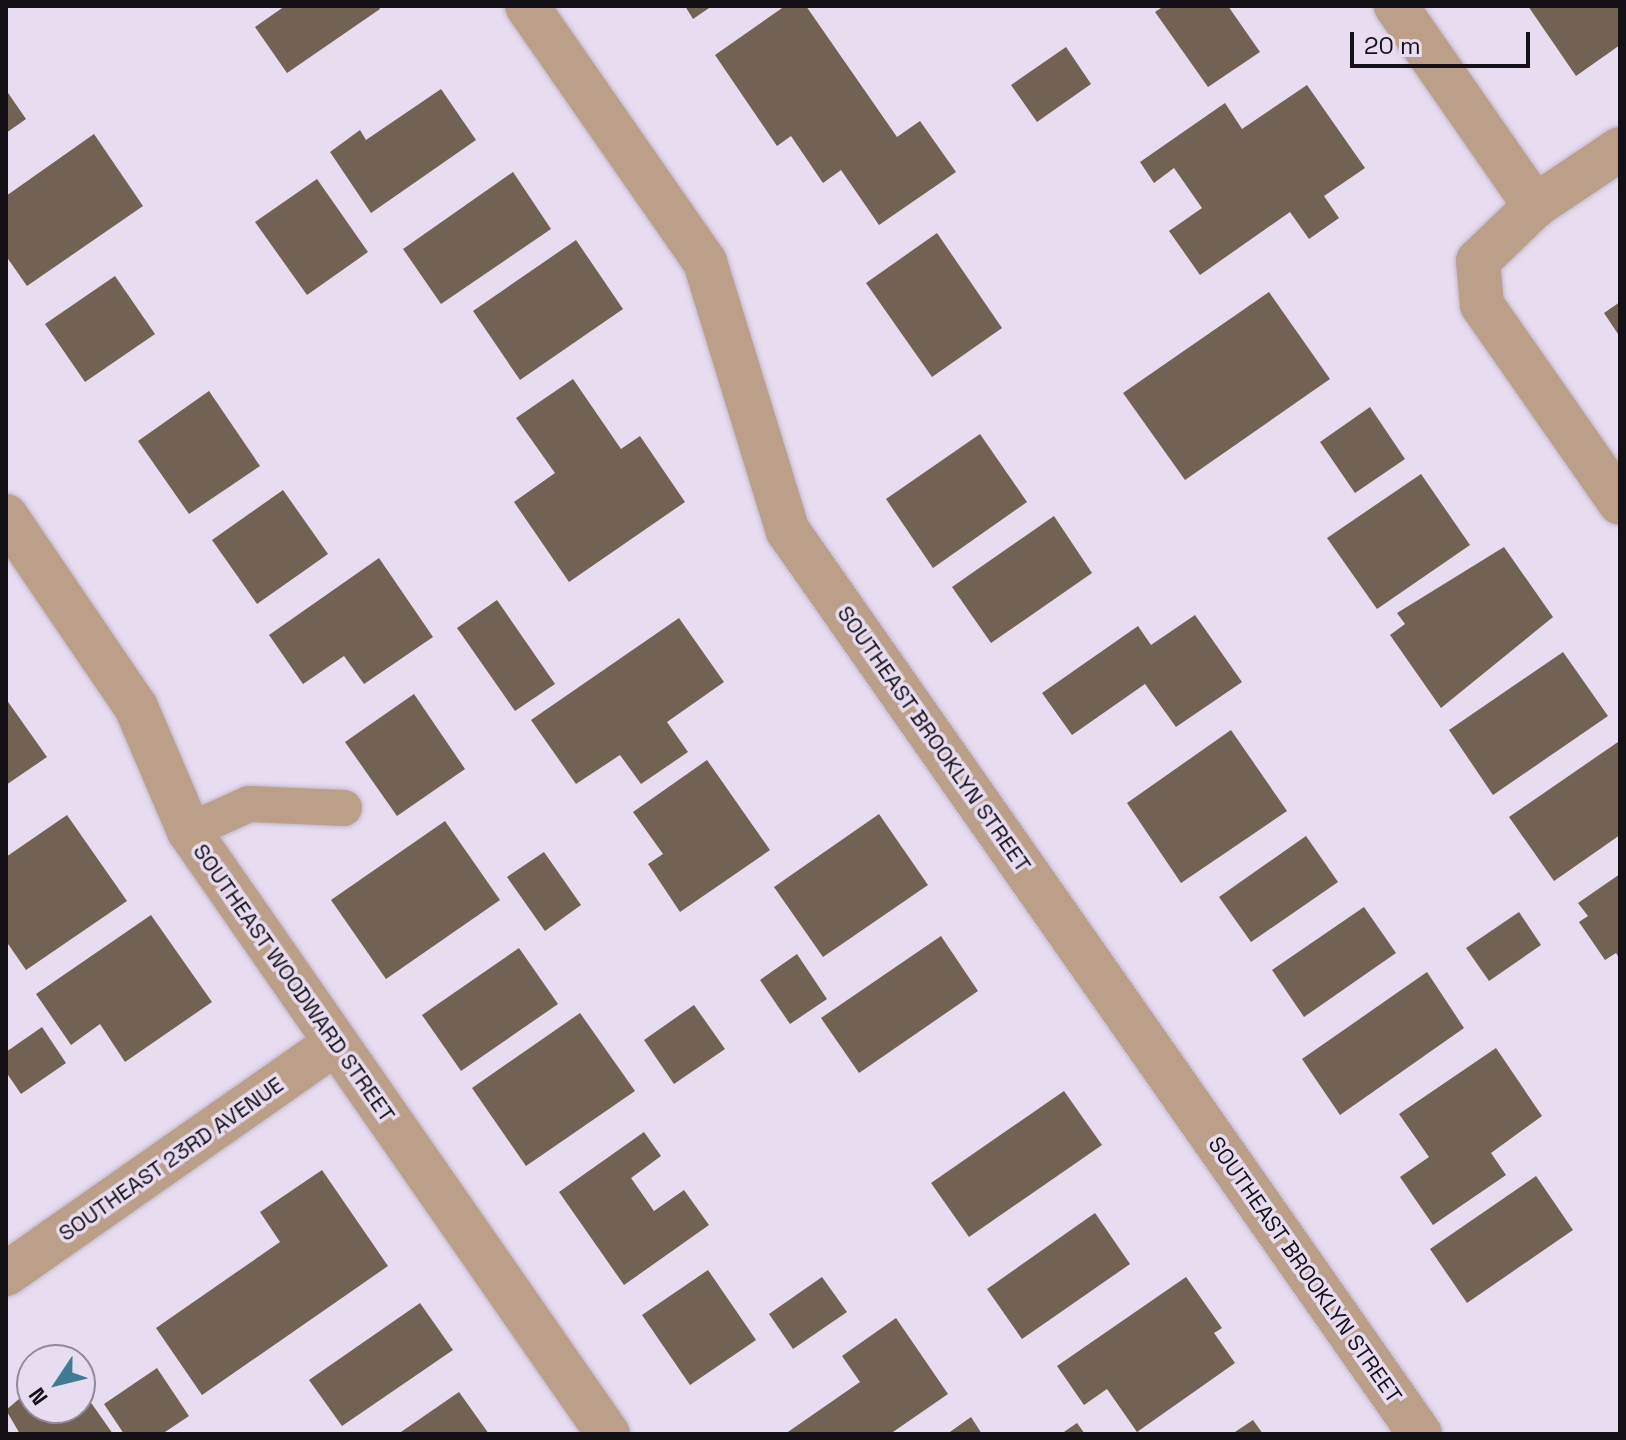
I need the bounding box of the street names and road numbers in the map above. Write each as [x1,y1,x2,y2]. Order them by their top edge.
street label: SOUTHEAST BROOKLYN STREET [832,601,1036,877]
street label: SOUTHEAST WOODWARD STREET [187,839,401,1127]
street label: SOUTHEAST 23RD AVENUE [53,1071,289,1247]
street label: SOUTHEAST BROOKLYN STREET [1203,1132,1407,1408]

